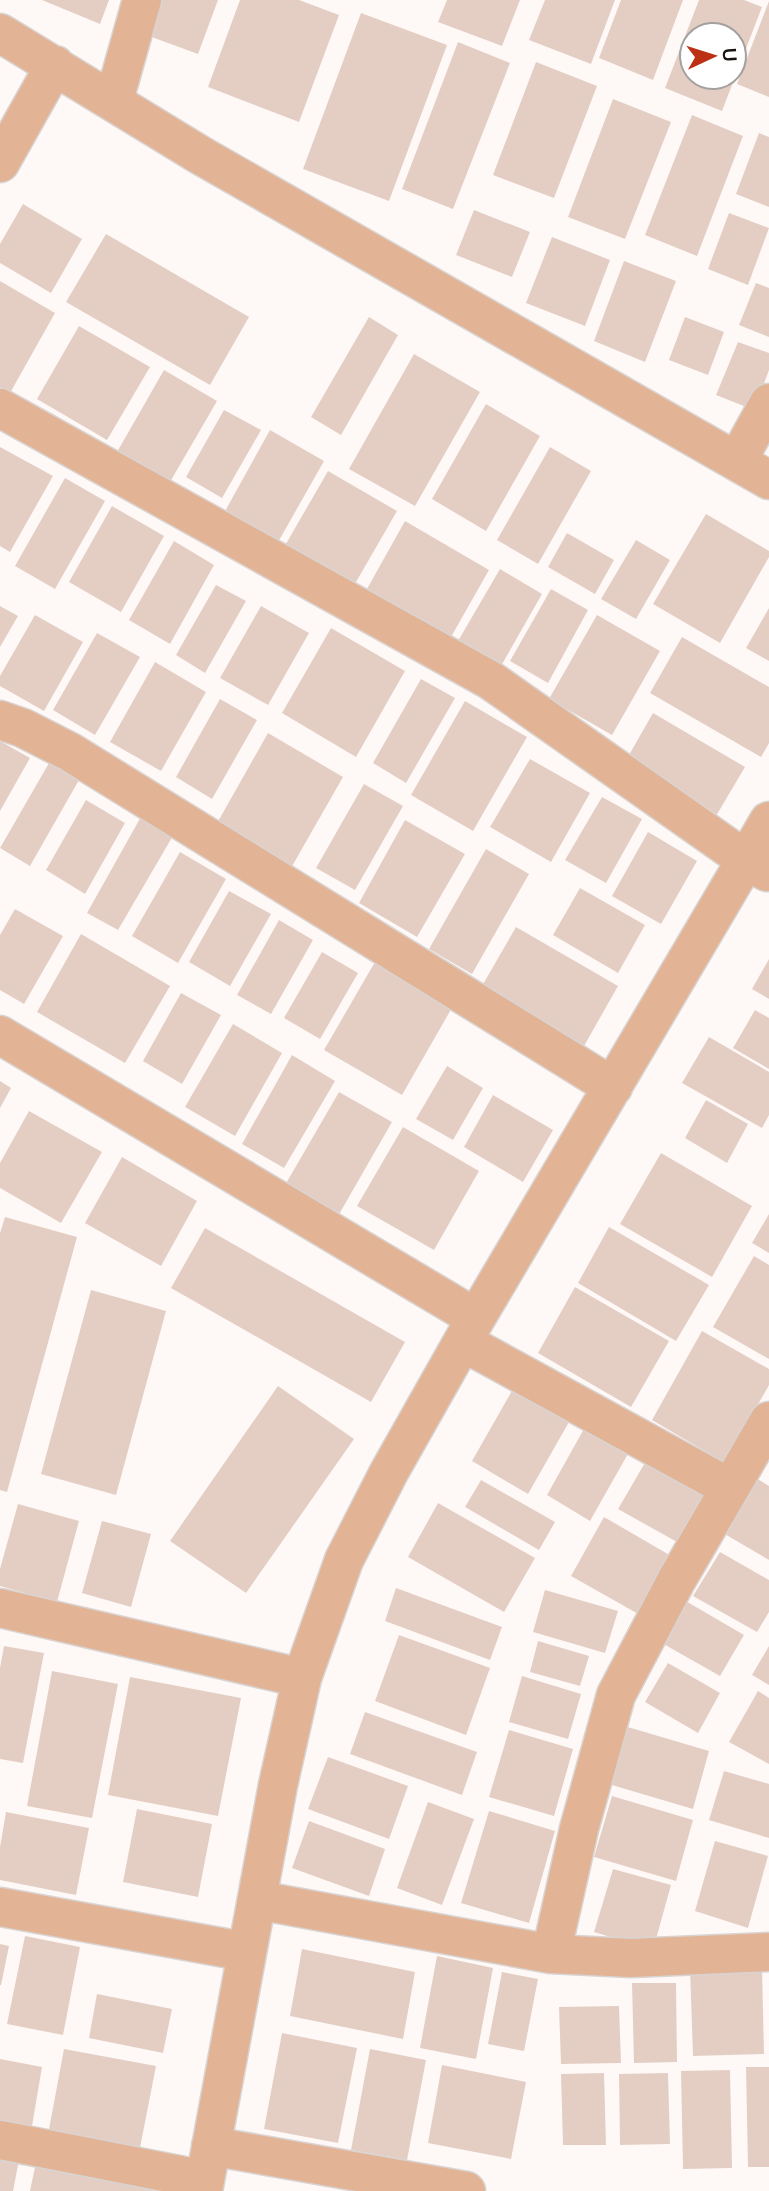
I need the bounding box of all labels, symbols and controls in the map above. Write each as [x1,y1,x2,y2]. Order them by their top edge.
north arrow [678,21,748,91]
text: U [717,47,742,63]

